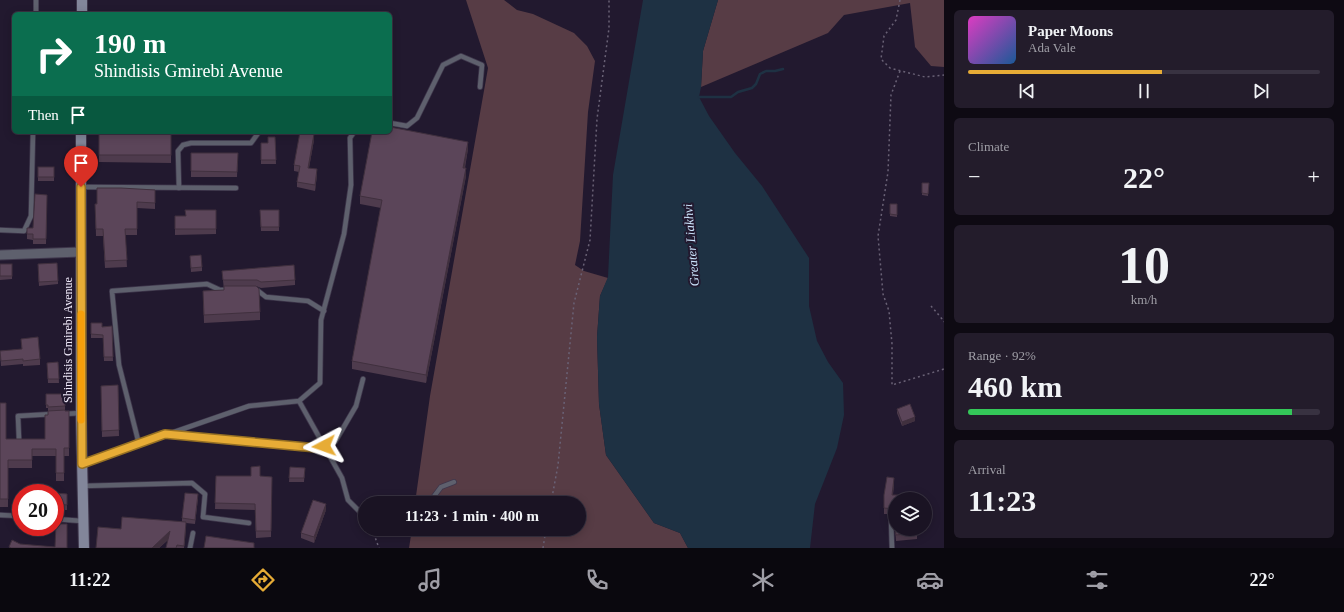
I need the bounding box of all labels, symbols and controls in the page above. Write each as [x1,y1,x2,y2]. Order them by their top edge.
text: Paper Moons [1028,23,1113,39]
icon: right [28,28,80,80]
text: 190 m [94,28,166,59]
text: Ada Vale [1028,40,1076,55]
text: Shindisis Gmirebi Avenue [94,61,283,81]
icon: previous [1016,80,1038,102]
icon: pause [1133,80,1155,102]
icon: next [1250,80,1272,102]
icon: arrive [67,104,89,126]
text: Then [28,107,59,123]
text: Climate [968,139,1009,154]
pin [64,146,98,187]
icon: arrive [70,152,92,174]
text: 22° [1123,161,1165,194]
text: − [968,164,980,189]
text: + [1308,164,1320,189]
water label: Greater Liakhvi [680,203,702,287]
text: 10 [1118,237,1170,294]
street label: Shindisis Gmirebi Avenue [61,277,75,403]
text: km/h [1131,292,1157,307]
text: Range · 92% [968,348,1036,363]
text: 460 km [968,370,1062,403]
position arrow [303,425,345,467]
text: Arrival [968,462,1006,477]
speed limit sign: 20 [12,484,64,536]
text: 11:23 [968,484,1036,517]
map controls [888,492,932,536]
button: layers [888,492,932,536]
text: 11:23 · 1 min · 400 m [405,508,539,524]
icon: directions [249,566,277,594]
icon: music [416,566,444,594]
icon: phone [583,566,611,594]
icon: climate [749,566,777,594]
icon: car [916,566,944,594]
icon: filters [1083,566,1111,594]
text: 11:22 [69,570,110,590]
text: 22° [1249,570,1275,590]

